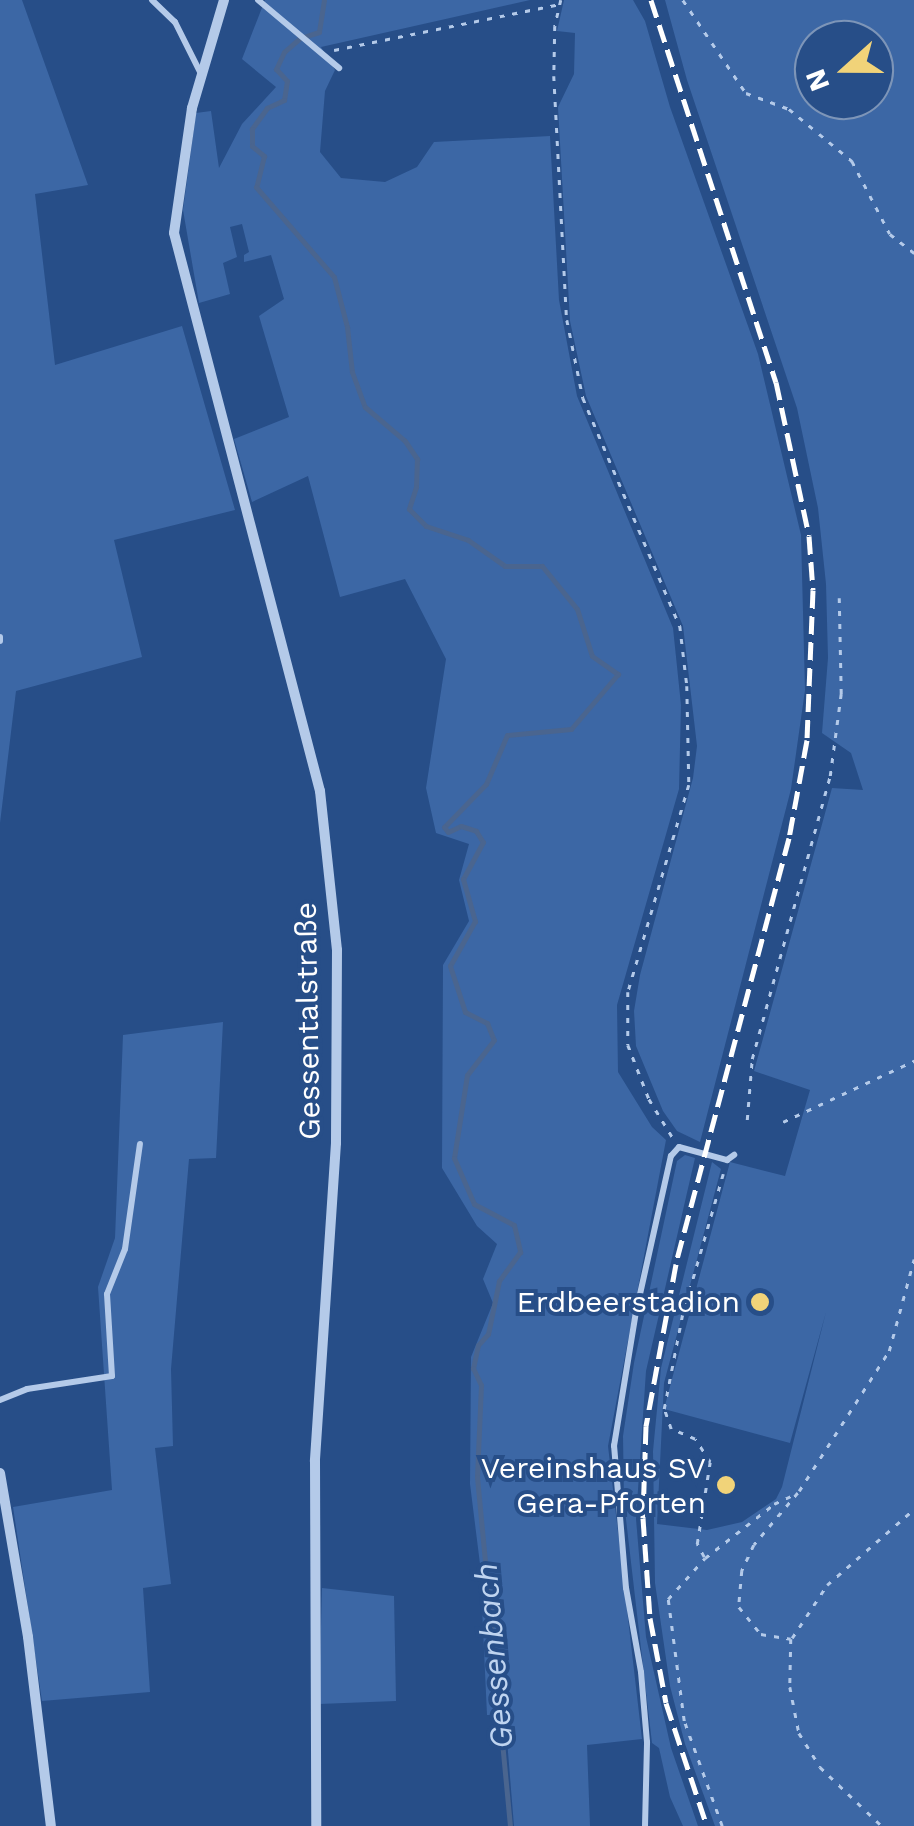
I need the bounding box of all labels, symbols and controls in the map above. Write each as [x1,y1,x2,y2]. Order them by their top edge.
north arrow [794,20,894,120]
text: N [798,65,837,96]
street label: Gessentalstraße [288,902,328,1140]
place label: Erdbeerstadion [517,1284,740,1320]
marker: Erdbeerstadion [749,1291,771,1313]
place label: Vereinshaus SV Gera-Pforten [481,1450,706,1520]
marker: Vereinshaus SV Gera-Pforten [715,1474,737,1496]
water label: Gessenbach [467,1561,521,1751]

